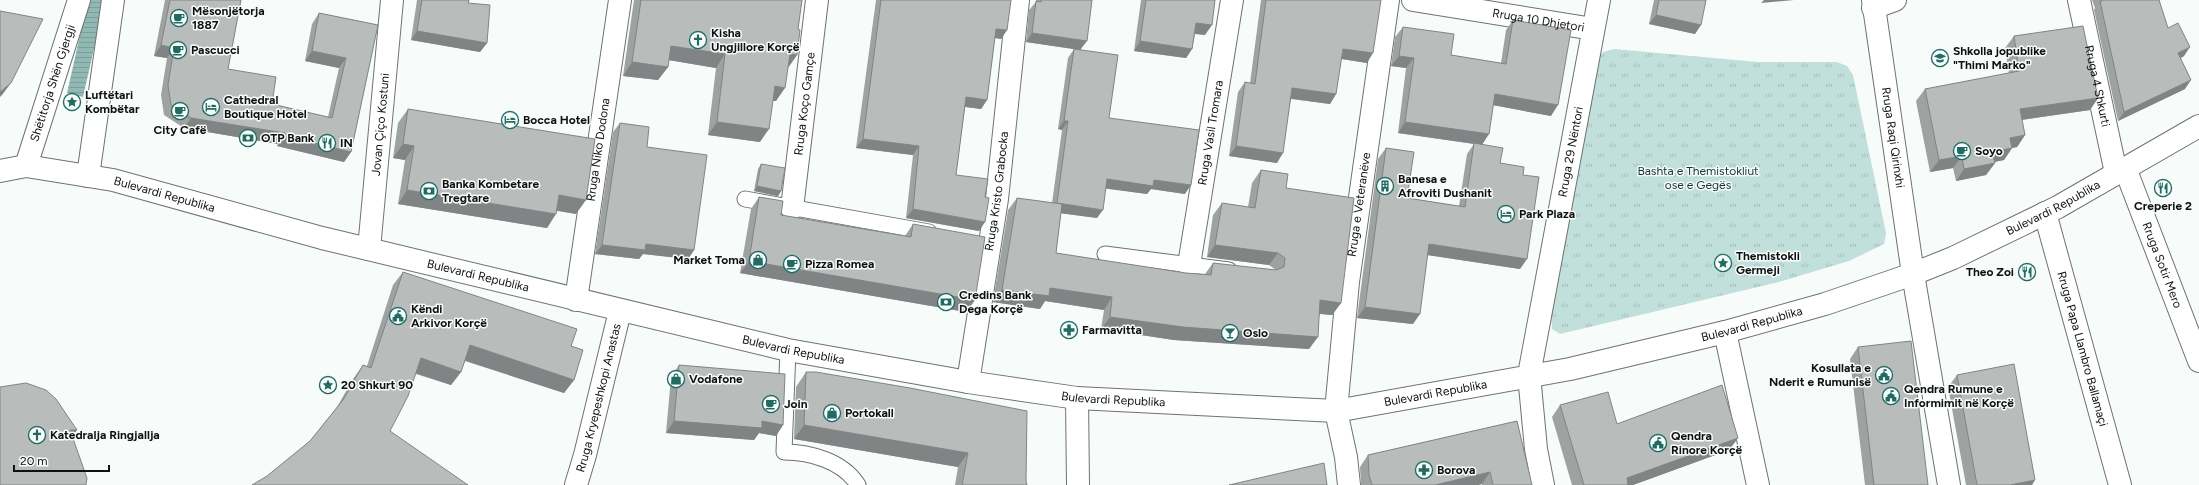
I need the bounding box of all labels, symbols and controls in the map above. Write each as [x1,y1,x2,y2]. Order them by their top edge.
place label: Mësonjëtorja 1887 [192,4,265,32]
street label: Rruga 10 Dhjetori [1491,6,1585,35]
cafe icon: Mësonjëtorja 1887 [169,8,189,28]
street label: Shëtitorja Shën Gjergji [27,23,78,143]
place label: Kisha Ungjillore Korçë [711,26,800,54]
church icon: Kisha Ungjillore Korçë [688,30,708,50]
cafe icon: Pascucci [168,40,188,60]
place label: Pascucci [191,43,240,57]
place label: Shkolla jopublike "Thimi Marko" [1953,44,2046,72]
street label: Rruga 4 Shkurti [2082,44,2113,128]
school or university icon: Shkolla jopublike "Thimi Marko" [1930,48,1950,68]
street label: Rruga Koço Gamçe [791,51,818,156]
street label: Jovan Çiço Kostuni [369,72,392,177]
street label: Rruga Vasil Tromara [1195,79,1226,186]
street label: Rruga Raqi Qirinxhi [1879,86,1907,189]
place label: Luftëtari Kombëtar [85,88,140,116]
place icon: Luftëtari Kombëtar [62,92,82,112]
place label: Cathedral Boutique Hotel [224,93,307,121]
hotel icon: Cathedral Boutique Hotel [201,97,221,117]
street label: Rruga Niko Dodona [584,97,613,202]
cafe icon: City Cafë [170,101,190,121]
street label: Rruga 29 Nëntori [1555,105,1586,198]
hotel icon: Bocca Hotel [500,110,520,130]
place label: Bocca Hotel [523,113,590,127]
place label: City Cafë [154,123,207,137]
bank icon: OTP Bank [238,128,258,148]
place label: OTP Bank [261,131,315,145]
street label: Rruga Kristo Grabocka [982,131,1011,252]
restaurant icon: IN [317,133,337,153]
place label: IN [340,136,353,150]
cafe icon: Soyo [1952,141,1972,161]
place label: Soyo [1975,144,2003,158]
street label: Rruga e Veteranëve [1345,151,1373,258]
park label: Bashta e Themistokliut ose e Gegës [1637,164,1759,192]
place label: Banesa e Afroviti Dushanit [1398,172,1492,200]
street label: Bulevardi Republika [112,174,217,215]
building icon: Banesa e Afroviti Dushanit [1375,176,1395,196]
place label: Banka Kombetare Tregtare [442,177,539,205]
street label: Bulevardi Republika [2004,177,2103,238]
restaurant icon: Creperie 2 [2153,178,2173,198]
bank icon: Banka Kombetare Tregtare [419,181,439,201]
place label: Creperie 2 [2134,199,2192,213]
hotel icon: Park Plaza [1496,204,1516,224]
place label: Park Plaza [1519,207,1575,221]
street label: Rruga Sotir Mero [2139,220,2185,310]
place label: Themistokli Germeji [1736,249,1800,277]
shop icon: Market Toma [748,250,768,270]
place label: Market Toma [673,253,745,267]
place icon: Themistokli Germeji [1713,253,1733,273]
cafe icon: Pizza Romea [782,254,802,274]
street label: Bulevardi Republika [426,257,530,295]
place label: Pizza Romea [805,257,874,271]
restaurant icon: Theo Zoi [2017,262,2037,282]
place label: Theo Zoi [1966,265,2014,279]
street label: Rruga Papa Llambro Ballamaçi [2054,270,2111,428]
place label: Credins Bank Dega Korçë [959,288,1032,316]
bank icon: Credins Bank Dega Korçë [936,292,956,312]
place label: Këndi Arkivor Korçë [411,302,487,330]
street label: Bulevardi Republika [1700,304,1804,344]
public building icon: Këndi Arkivor Korçë [388,306,408,326]
pharmacy icon: Farmavitta [1059,320,1079,340]
street label: Rruga Kryepeshkopi Anastas [573,322,624,474]
place label: Farmavitta [1082,323,1142,337]
bar icon: Oslo [1220,323,1240,343]
place label: Oslo [1243,326,1268,340]
street label: Bulevardi Republika [741,332,846,367]
place label: Kosullata e Nderit e Rumunisë [1769,361,1871,389]
public building icon: Kosullata e Nderit e Rumunisë [1874,365,1894,385]
shop icon: Vodafone [666,369,686,389]
place label: Vodafone [689,372,743,386]
place icon: 20 Shkurt 90 [318,375,338,395]
street label: Bulevardi Republika [1383,377,1488,409]
place label: 20 Shkurt 90 [341,378,413,392]
place label: Qendra Rumune e Informimit në Korçë [1904,382,2014,410]
public building icon: Qendra Rumune e Informimit në Korçë [1881,386,1901,406]
street label: Bulevardi Republika [1060,389,1166,409]
cafe icon: Join [761,394,781,414]
place label: Join [784,397,808,411]
shop icon: Portokall [822,403,842,423]
place label: Portokall [845,406,894,420]
church icon: Katedralja Ringjallja [27,425,47,445]
place label: Katedralja Ringjallja [50,428,160,442]
place label: Qendra Rinore Korçë [1671,429,1742,457]
public building icon: Qendra Rinore Korçë [1648,433,1668,453]
scale bar [14,447,109,473]
text: 20 m [20,454,48,468]
pharmacy icon: Borova [1414,460,1434,480]
place label: Borova [1437,463,1475,477]

